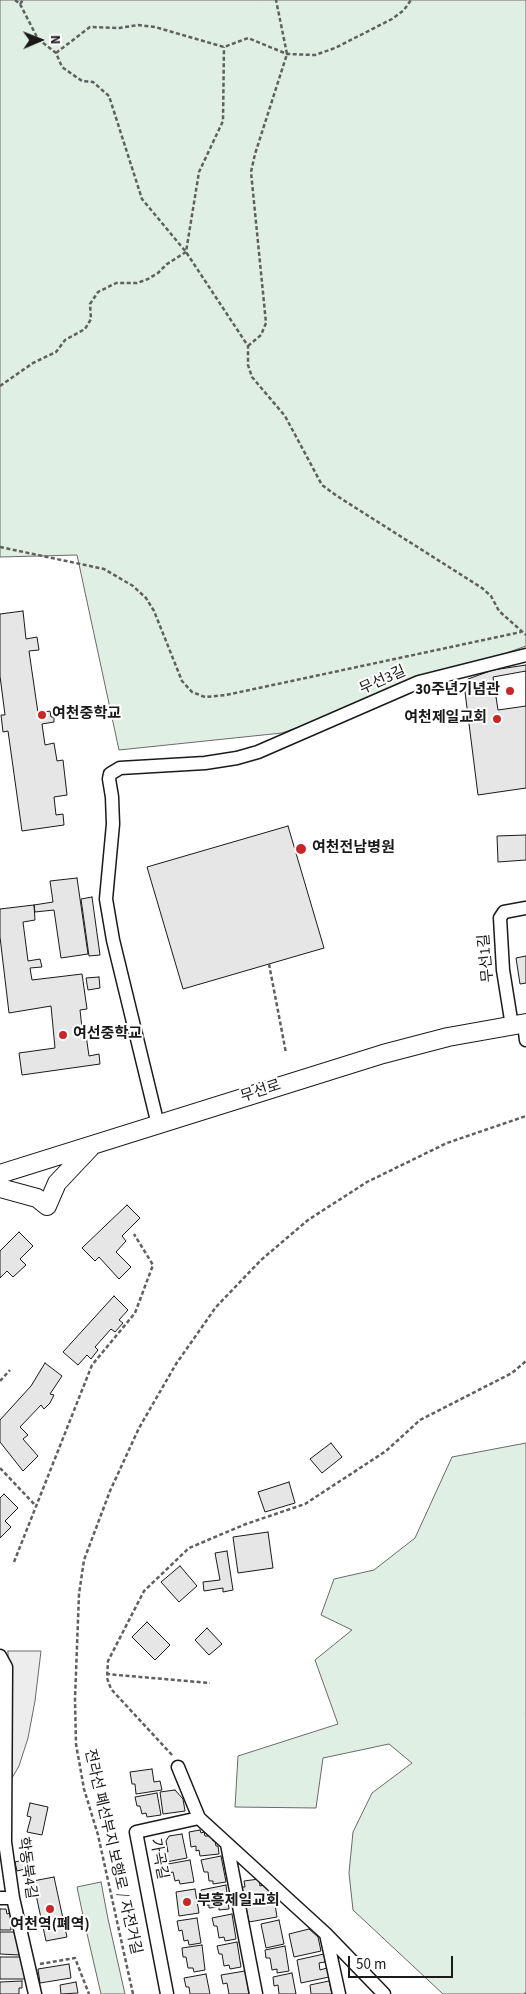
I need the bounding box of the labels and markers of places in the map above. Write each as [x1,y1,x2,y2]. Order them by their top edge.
place label: 30주년기념관 [415,682,500,700]
marker: 30주년기념관 [504,685,516,697]
place label: 여천중학교 [52,706,121,724]
marker: 여천중학교 [36,709,48,721]
place label: 여천제일교회 [404,710,487,728]
marker: 여천제일교회 [491,713,503,725]
place label: 여천전남병원 [312,840,395,858]
marker: 여천전남병원 [294,842,308,856]
place label: 여선중학교 [73,1026,142,1044]
marker: 여선중학교 [57,1029,69,1041]
place label: 부흥제일교회 [197,1893,280,1911]
marker: 부흥제일교회 [181,1896,193,1908]
marker: 여천역(폐역) [44,1903,56,1915]
place label: 여천역(폐역) [10,1917,90,1935]

